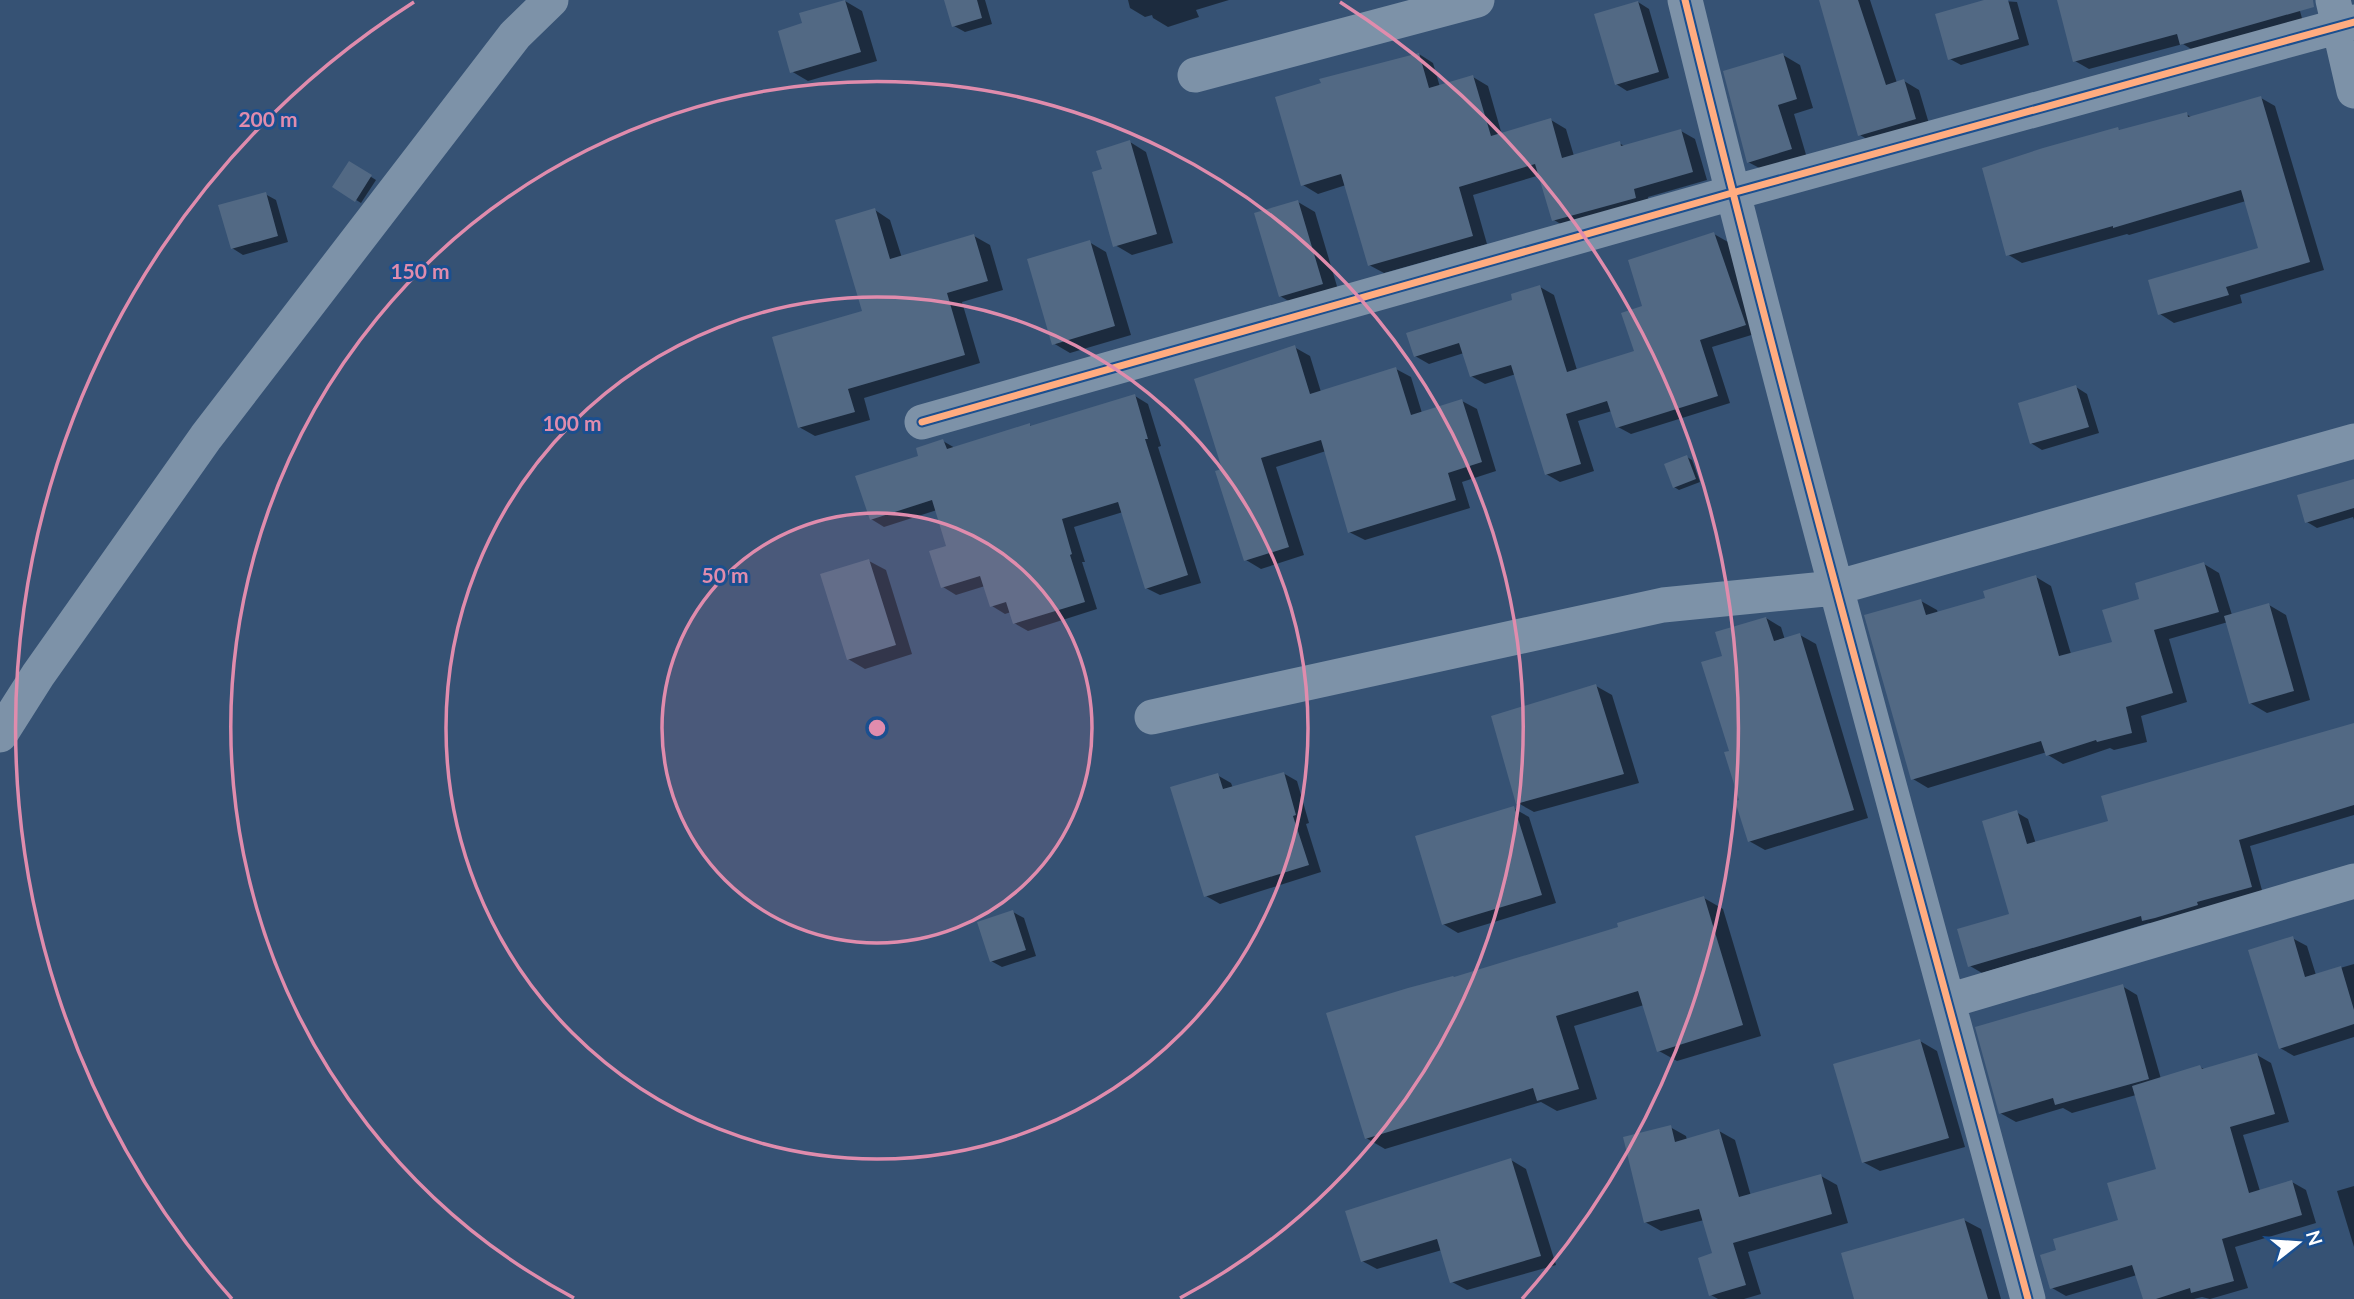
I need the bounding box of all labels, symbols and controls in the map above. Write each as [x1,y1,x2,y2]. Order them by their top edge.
text: 200 m [238,106,298,131]
text: 150 m [390,258,450,283]
text: 100 m [542,410,602,435]
text: 50 m [701,562,749,587]
centre of rings [865,716,889,740]
north arrow [2263,1208,2333,1278]
text: N [2302,1228,2328,1248]

